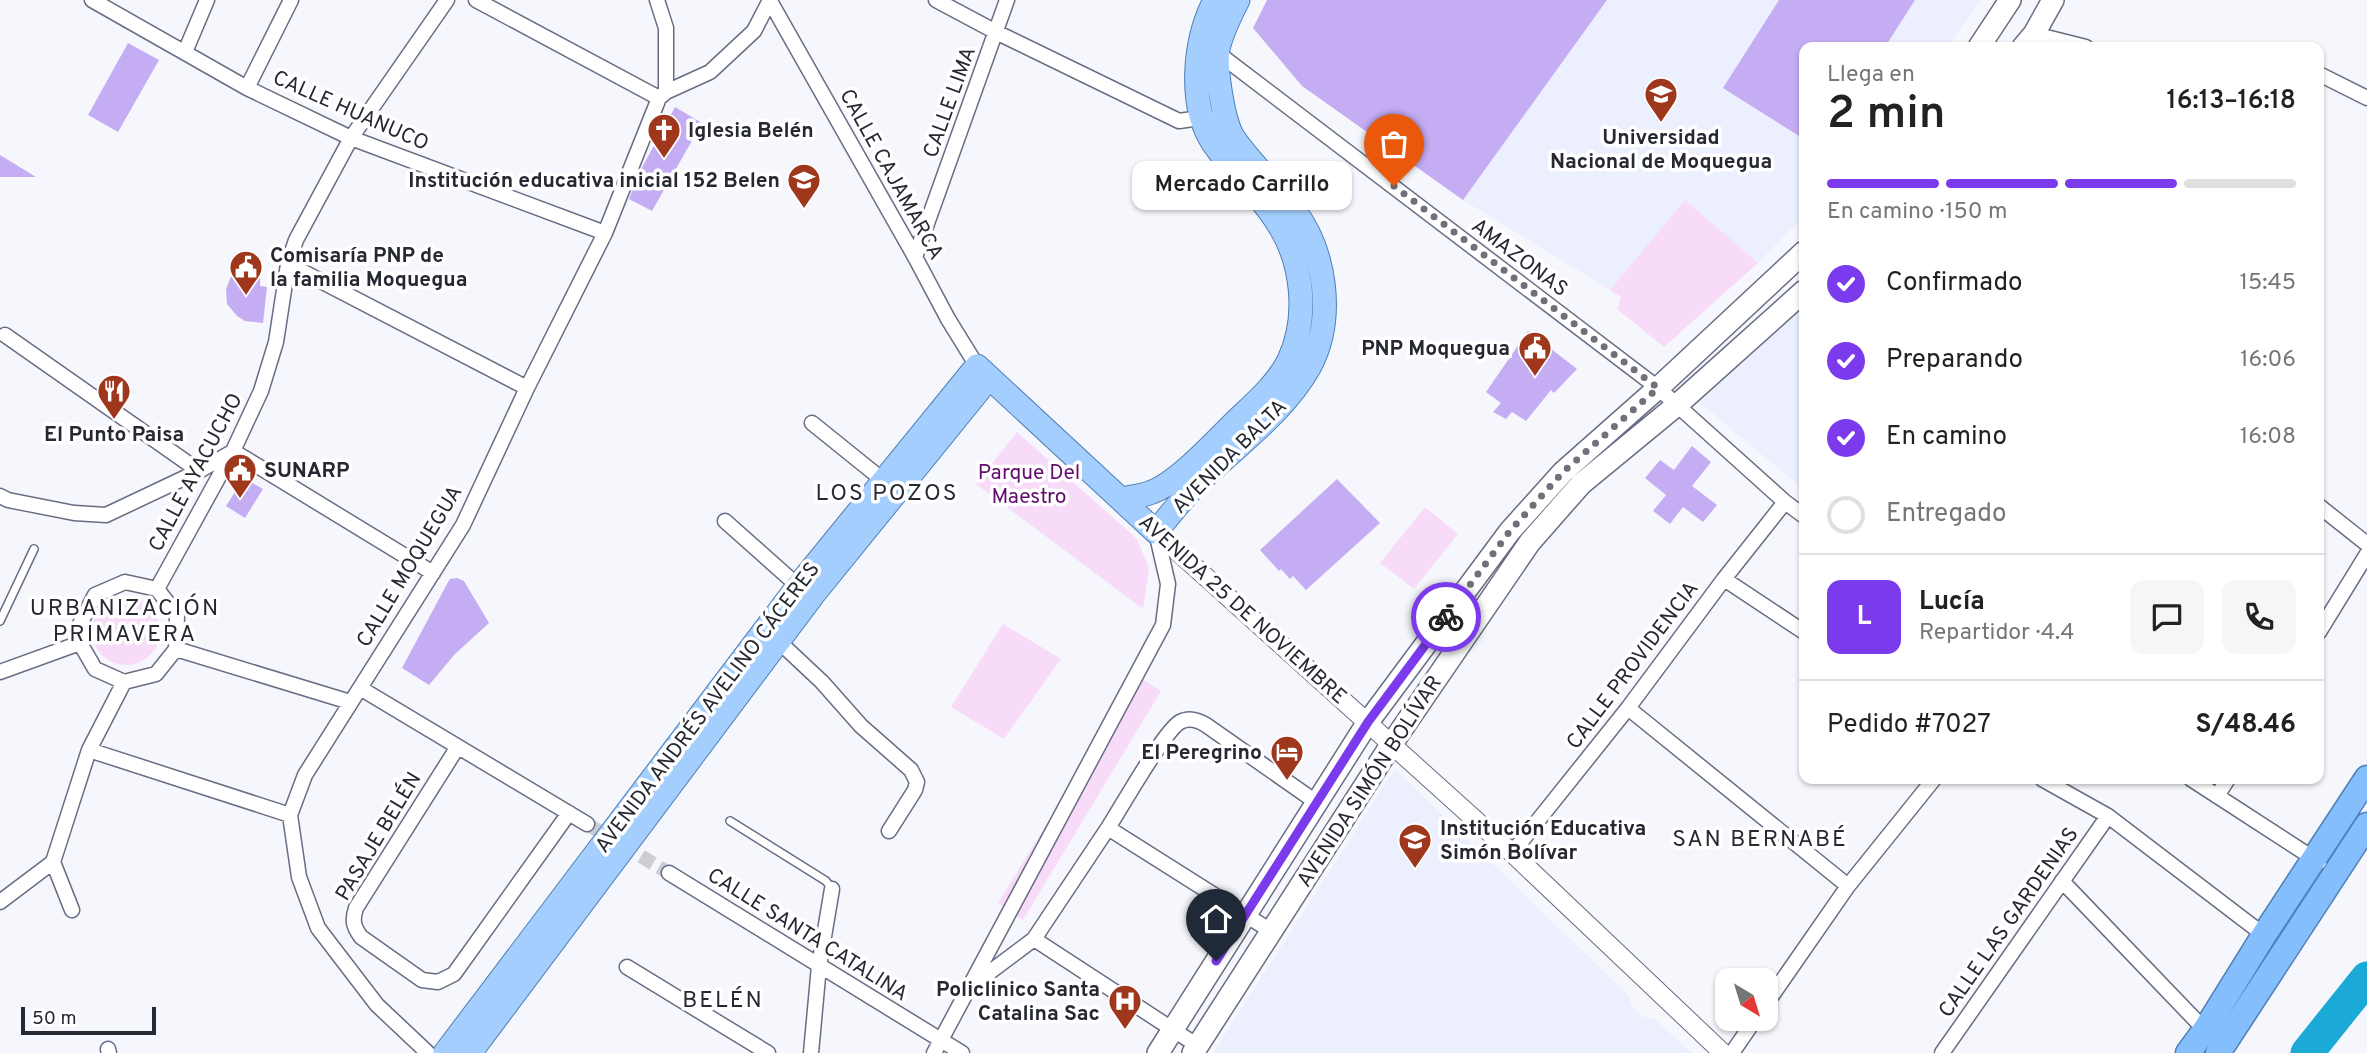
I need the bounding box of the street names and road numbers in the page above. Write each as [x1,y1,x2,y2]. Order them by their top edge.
street label: CALLE LIMA [918,43,983,162]
street label: CALLE HUANUCO [268,65,433,158]
street label: CALLE CAJAMARCA [832,84,949,265]
street label: AMAZONAS [1465,213,1573,303]
street label: CALLE AYACUCHO [143,389,250,557]
street label: AVENIDA BALTA [1167,394,1293,520]
street label: CALLE MOQUEGUA [351,481,469,653]
street label: AVENIDA 25 DE NOVIEMBRE [1132,509,1352,711]
street label: AVENIDA ANDRÉS AVELINO CÁCERES [589,556,827,859]
street label: CALLE PROVIDENCIA [1561,576,1705,755]
street label: AVENIDA SIMÓN BOLÍVAR [1291,670,1449,893]
street label: PASAJE BELÉN [329,767,428,906]
street label: CALLE LAS GARDENIAS [1933,822,2085,1023]
street label: CALLE SANTA CATALINA [702,862,913,1008]

